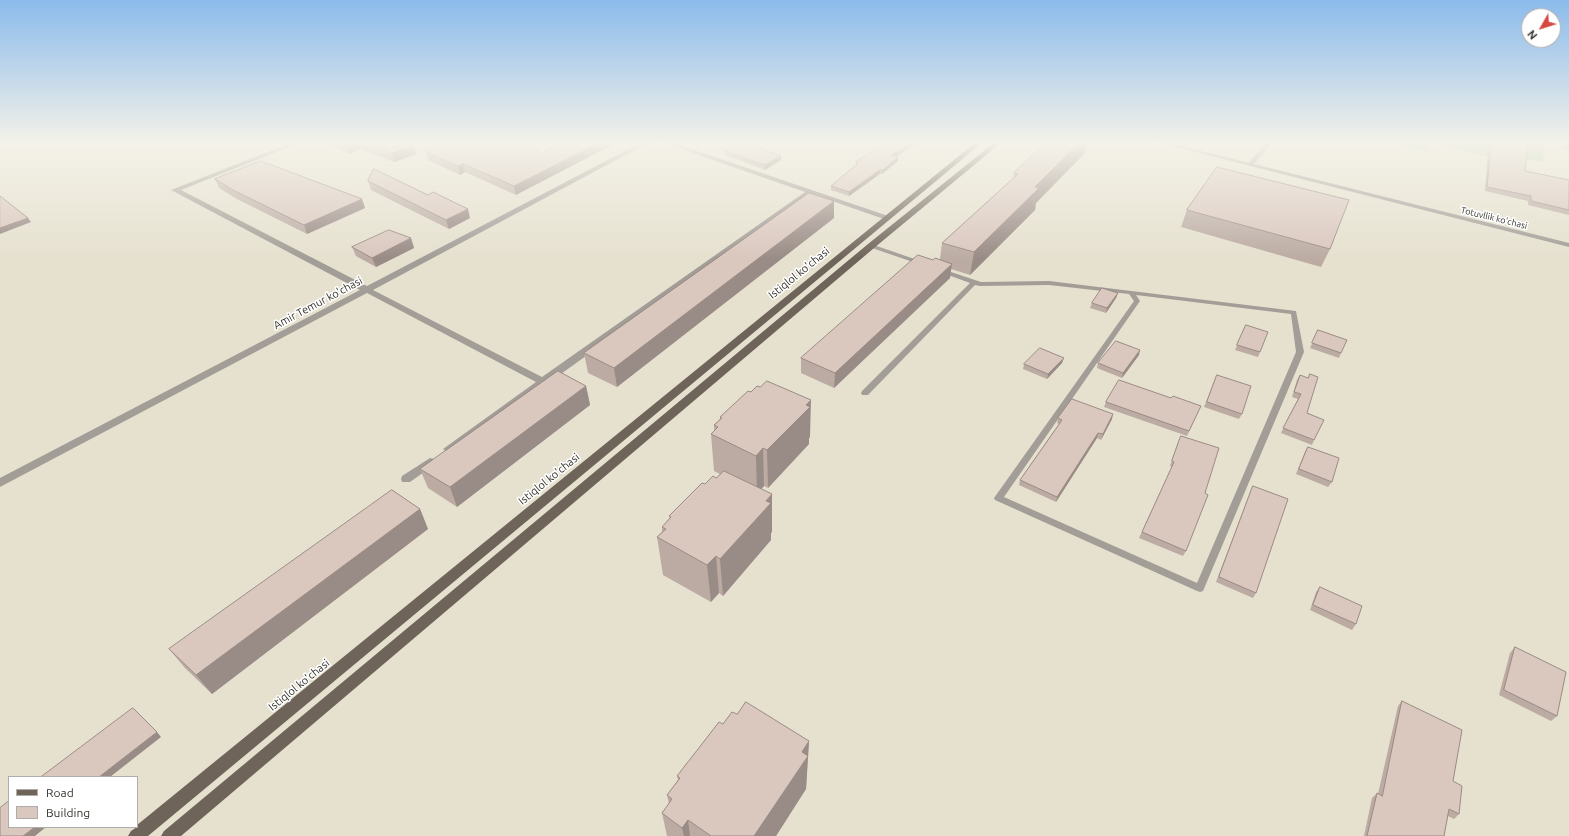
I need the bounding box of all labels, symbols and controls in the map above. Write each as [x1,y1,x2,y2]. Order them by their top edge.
north arrow [1521,8,1561,48]
text: N [1525,28,1540,42]
street label: Totuvllik ko'chasi [1460,205,1528,231]
street label: Istiqlol ko'chasi [766,244,832,302]
street label: Amir Temur ko'chasi [271,274,365,332]
street label: Istiqlol ko'chasi [516,450,582,508]
street label: Istiqlol ko'chasi [266,656,332,714]
legend [8,776,138,828]
text: Road [46,786,74,799]
text: Building [46,806,90,819]

